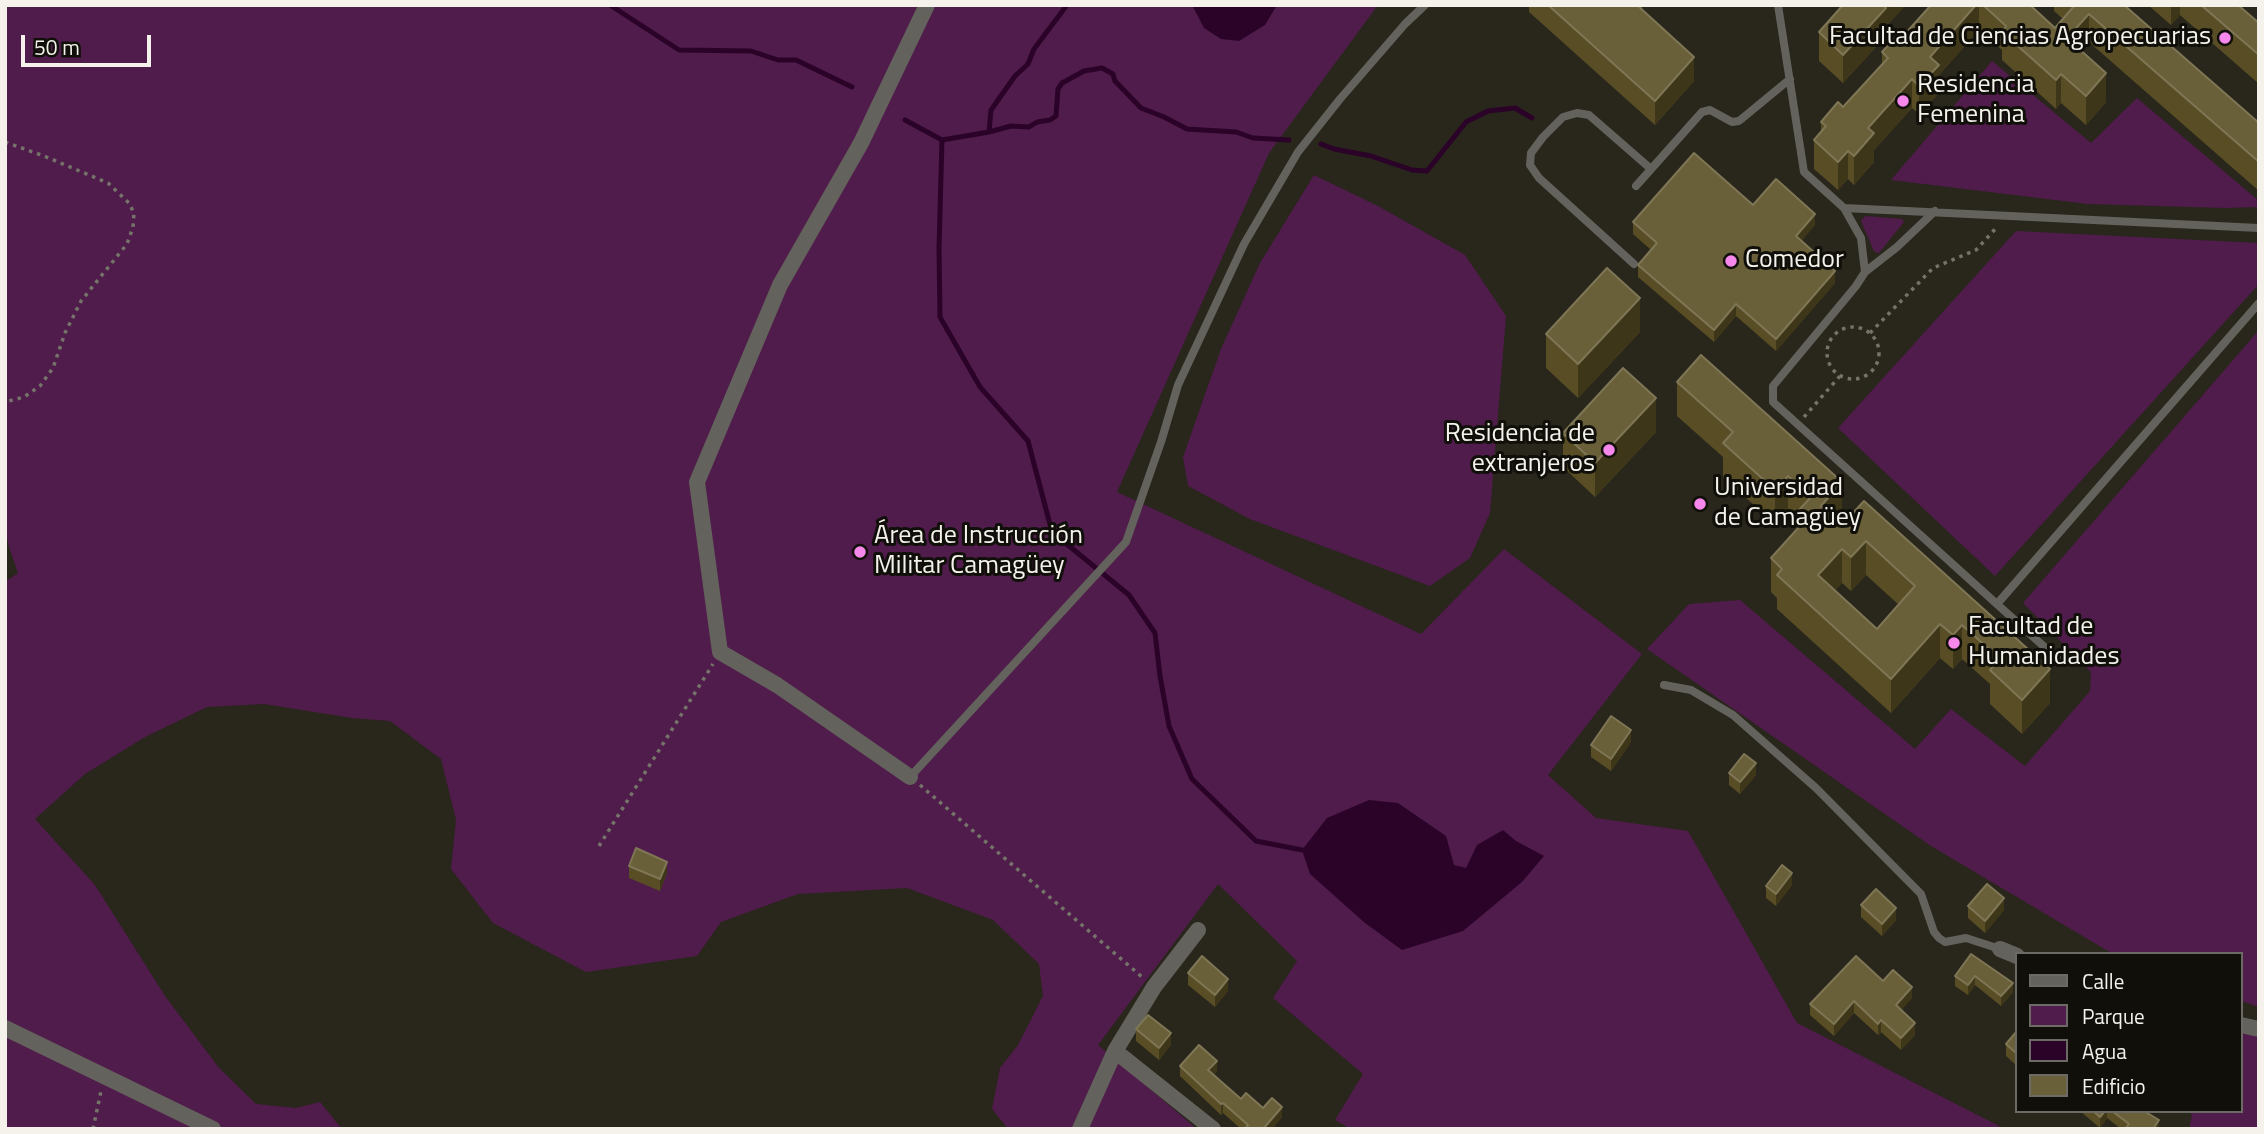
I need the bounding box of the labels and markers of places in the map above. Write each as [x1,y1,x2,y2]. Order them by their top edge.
place label: Facultad de Ciencias Agropecuarias [1829,22,2211,54]
marker: Facultad de Ciencias Agropecuarias [2217,30,2233,46]
place label: Residencia Femenina [1917,70,2035,132]
marker: Residencia Femenina [1895,93,1911,109]
place label: Comedor [1745,245,1844,277]
marker: Comedor [1723,253,1739,269]
place label: Residencia de extranjeros [1445,419,1595,480]
marker: Residencia de extranjeros [1601,442,1617,458]
place label: Universidad de Camagüey [1714,473,1861,534]
marker: Universidad de Camagüey [1692,496,1708,512]
place label: Área de Instrucción Militar Camagüey [874,521,1083,582]
marker: Área de Instrucción Militar Camagüey [852,544,868,560]
place label: Facultad de Humanidades [1968,612,2120,674]
marker: Facultad de Humanidades [1946,635,1962,651]

